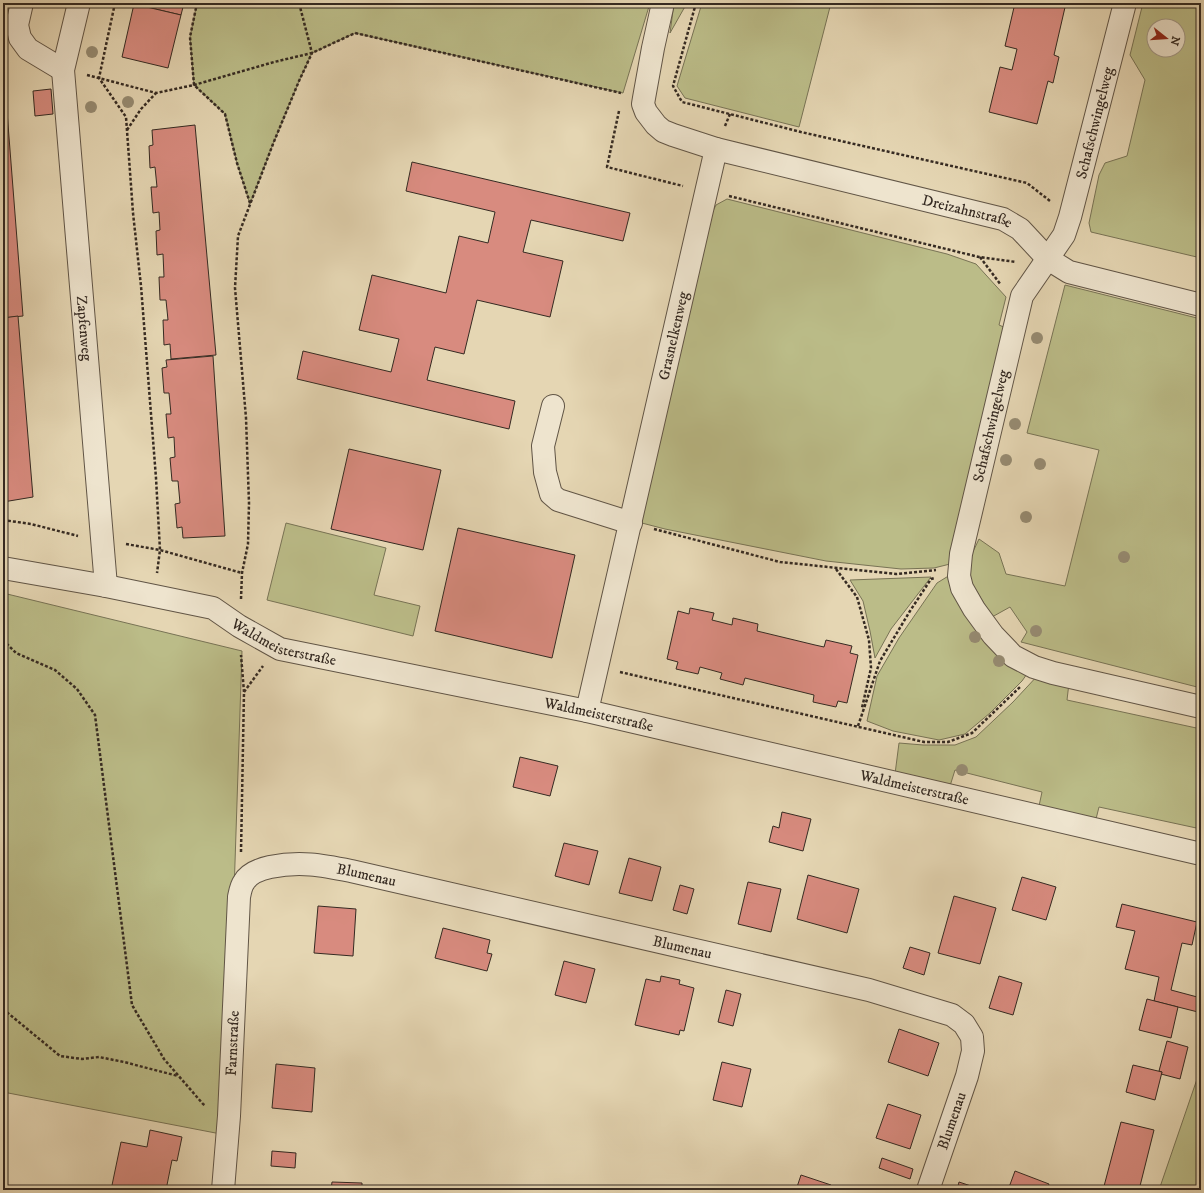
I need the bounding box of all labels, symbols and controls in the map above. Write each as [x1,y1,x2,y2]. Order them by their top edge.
north arrow [1146,18,1186,58]
text: N [1167,34,1183,47]
street label: Schafschwingelweg [1072,64,1118,181]
street label: Dreizahnstraße [920,190,1016,232]
street label: Grasnelkenweg [654,289,693,382]
street label: Zapfenweg [72,295,97,362]
street label: Schafschwingelweg [969,367,1013,484]
street label: Waldmeisterstraße [227,614,338,670]
street label: Waldmeisterstraße [542,693,655,736]
street label: Waldmeisterstraße [857,765,971,809]
street label: Blumenau [335,859,398,891]
street label: Blumenau [651,931,714,963]
street label: Farnstraße [221,1010,243,1077]
street label: Blumenau [933,1090,971,1152]

